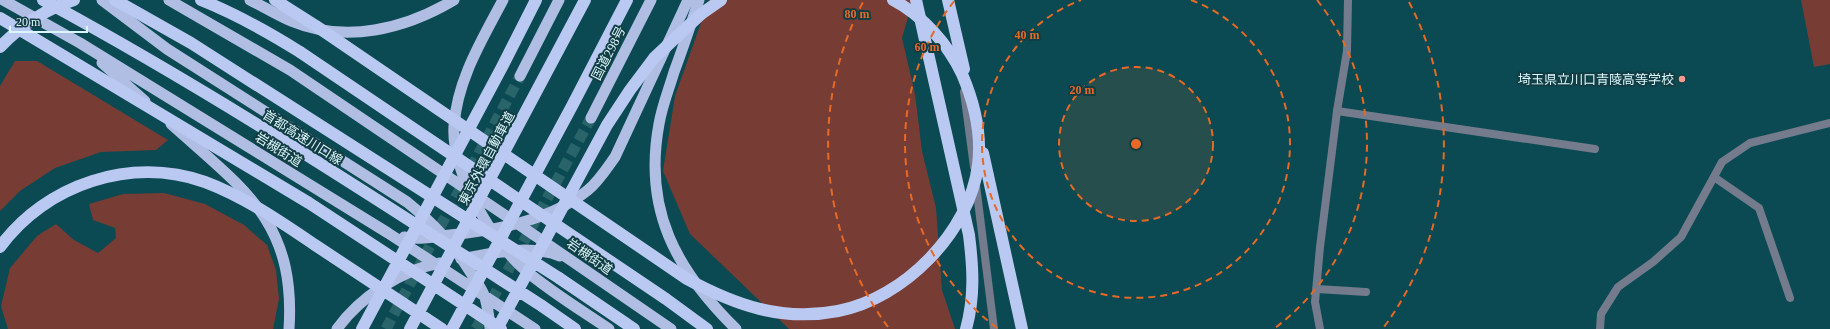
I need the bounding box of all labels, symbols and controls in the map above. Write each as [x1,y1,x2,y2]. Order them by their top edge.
text: 80 m [845,7,870,21]
scale bar [10,8,87,34]
text: 20 m [16,15,41,29]
street label: 国道298号 [588,24,628,83]
text: 40 m [1015,28,1040,42]
text: 60 m [915,40,940,54]
place label: 埼玉県立川口青陵高等学校 [1518,72,1674,87]
marker: 埼玉県立川口青陵高等学校 [1677,74,1687,84]
text: 20 m [1070,83,1095,97]
street label: 首都高速川口線 [260,107,345,168]
street label: 東京外環自動車道 [455,109,517,208]
street label: 岩槻街道 [253,129,305,170]
centre of rings [1129,137,1143,151]
street label: 岩槻街道 [564,235,615,277]

